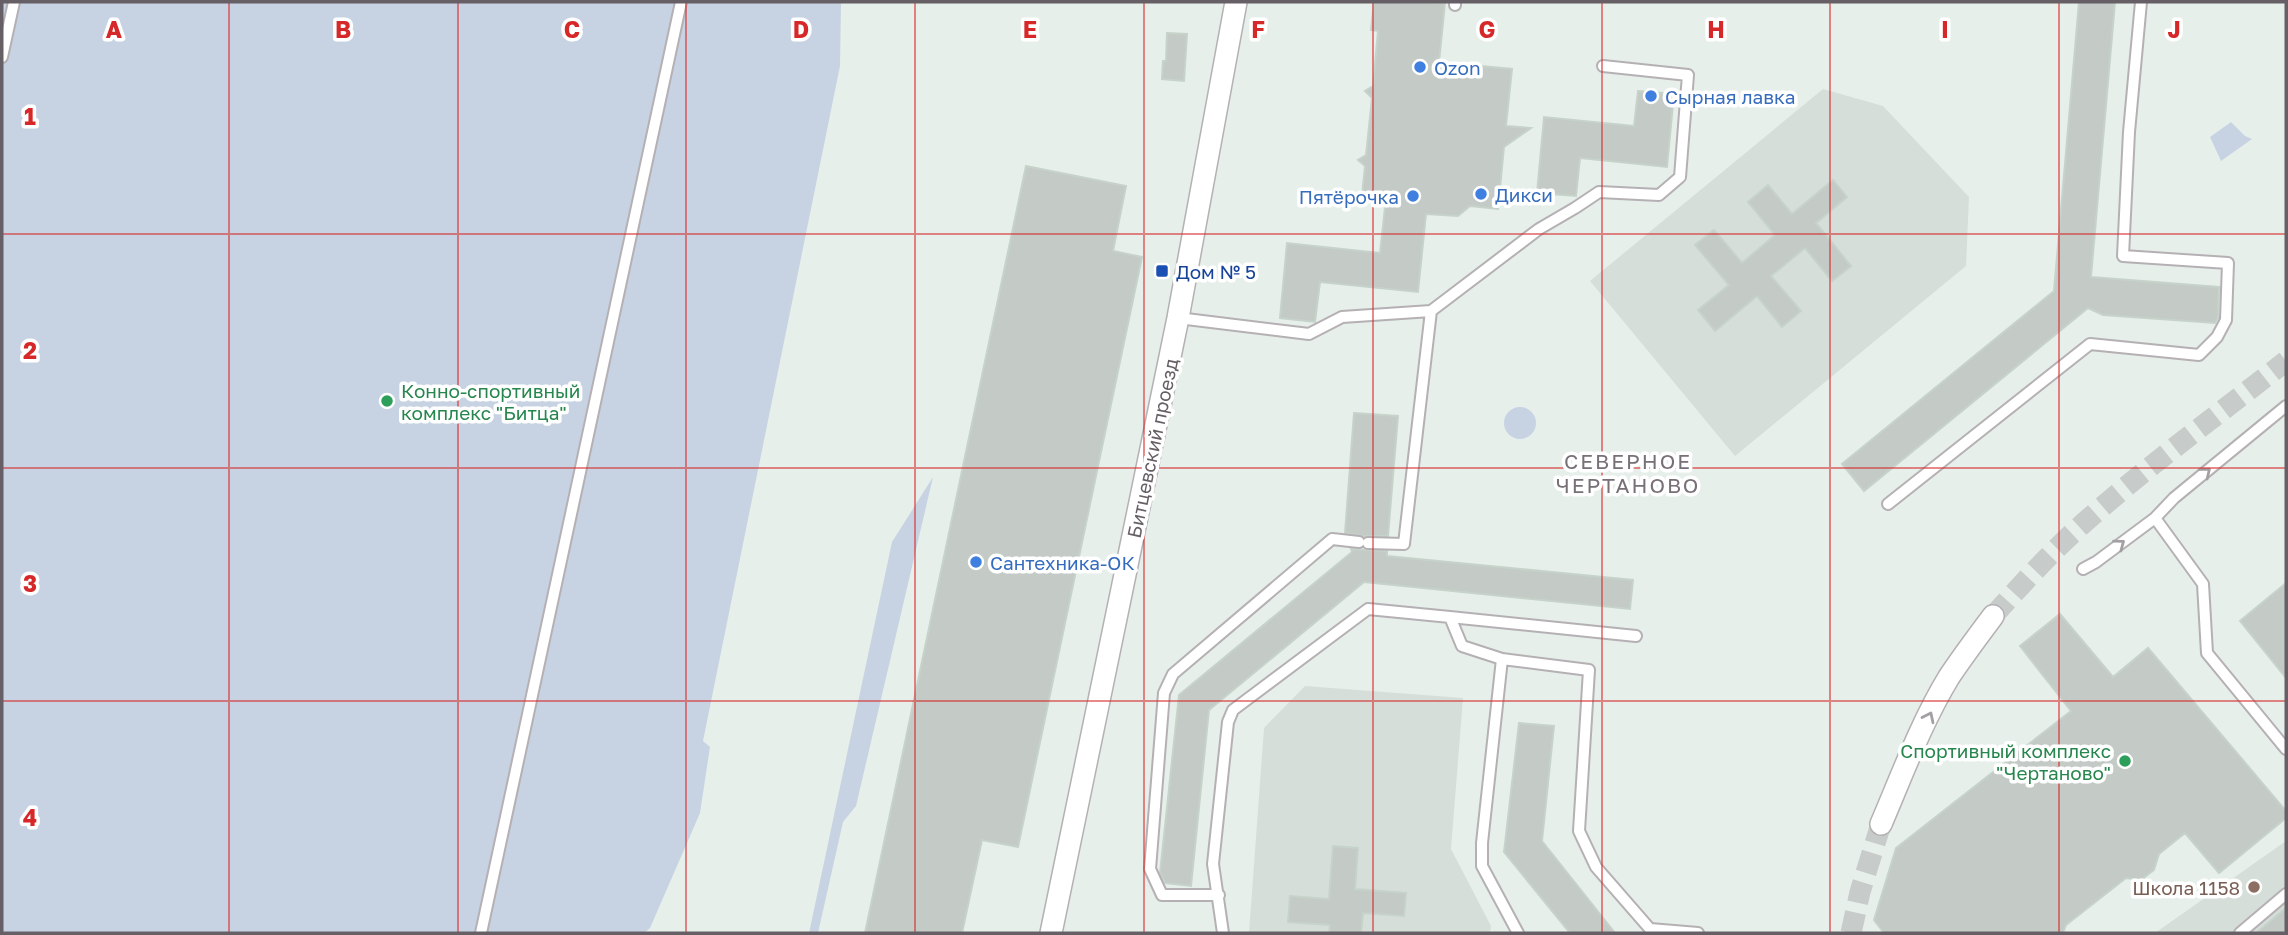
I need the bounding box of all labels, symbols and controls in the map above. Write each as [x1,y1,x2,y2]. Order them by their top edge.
text: A [106,15,123,43]
text: B [335,15,351,43]
text: C [564,15,580,43]
text: D [793,15,809,43]
text: E [1023,15,1037,43]
text: F [1251,15,1265,43]
text: G [1479,15,1495,43]
text: H [1707,15,1725,43]
text: I [1941,15,1949,43]
text: J [2167,15,2181,43]
place label: Ozon [1434,56,1481,79]
marker: Ozon [1412,59,1428,75]
place label: Сырная лавка [1665,85,1795,108]
marker: Сырная лавка [1643,88,1659,104]
text: 1 [24,102,36,130]
place label: Дикси [1495,183,1553,206]
place label: Пятёрочка [1299,185,1399,208]
marker: Дикси [1473,186,1489,202]
marker: Пятёрочка [1405,188,1421,204]
place label: Дом № 5 [1176,260,1256,283]
marker: Дом № 5 [1154,263,1170,279]
text: 2 [23,336,37,364]
street label: Битцевский проезд [1122,355,1182,540]
place label: Конно-спортивный комплекс "Битца" [401,379,580,424]
marker: Конно-спортивный комплекс "Битца" [379,393,395,409]
district label: СЕВЕРНОЕ ЧЕРТАНОВО [1556,448,1700,498]
one-way arrow [2198,467,2210,480]
one-way arrow [2112,540,2125,553]
place label: Сантехника-ОК [990,551,1135,574]
marker: Сантехника-ОК [968,554,984,570]
text: 3 [23,569,37,597]
one-way arrow [1920,712,1934,724]
place label: Спортивный комплекс "Чертаново" [1900,739,2111,784]
marker: Спортивный комплекс "Чертаново" [2117,753,2133,769]
text: 4 [23,803,37,831]
place label: Школа 1158 [2132,876,2240,899]
marker: Школа 1158 [2246,879,2262,895]

